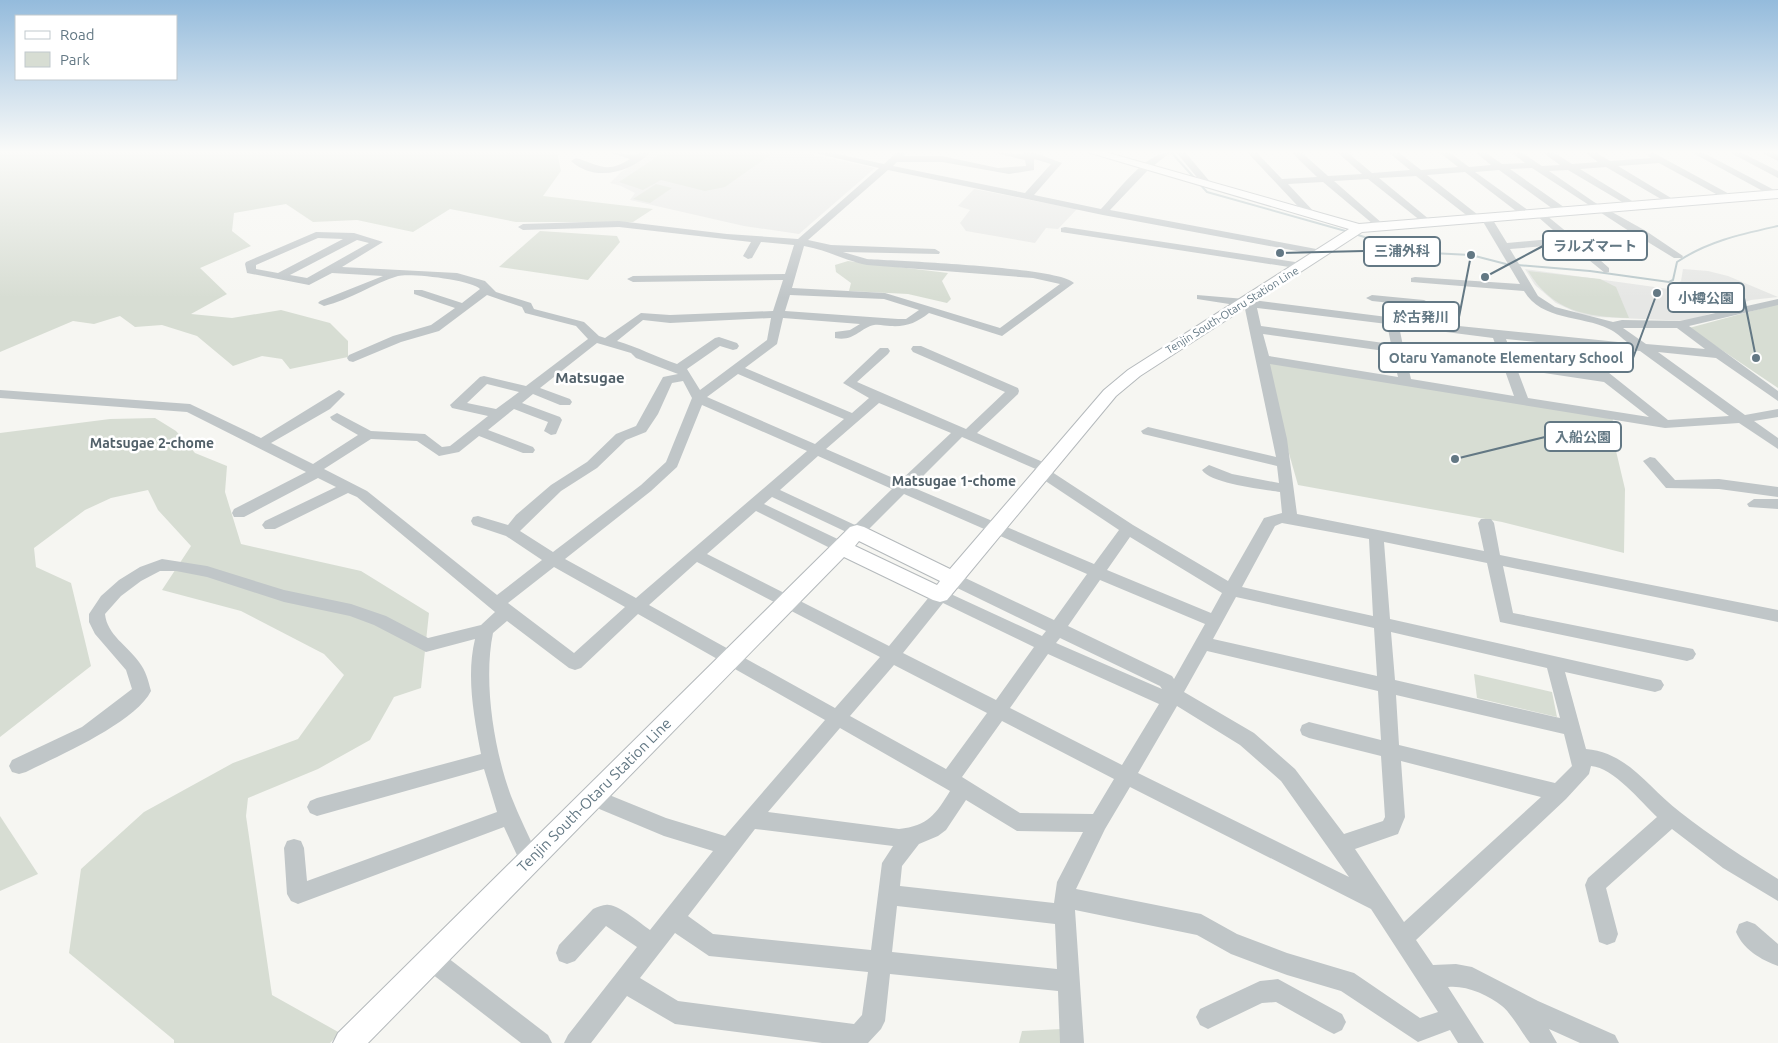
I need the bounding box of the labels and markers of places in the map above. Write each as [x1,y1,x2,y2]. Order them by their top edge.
callout: ラルズマート [1543,231,1647,260]
callout: 三浦外科 [1364,237,1440,266]
callout: 小樽公園 [1668,283,1744,312]
callout: 於古発川 [1383,302,1459,331]
callout: Otaru Yamanote Elementary School [1379,343,1633,372]
callout: 入船公園 [1545,422,1621,451]

